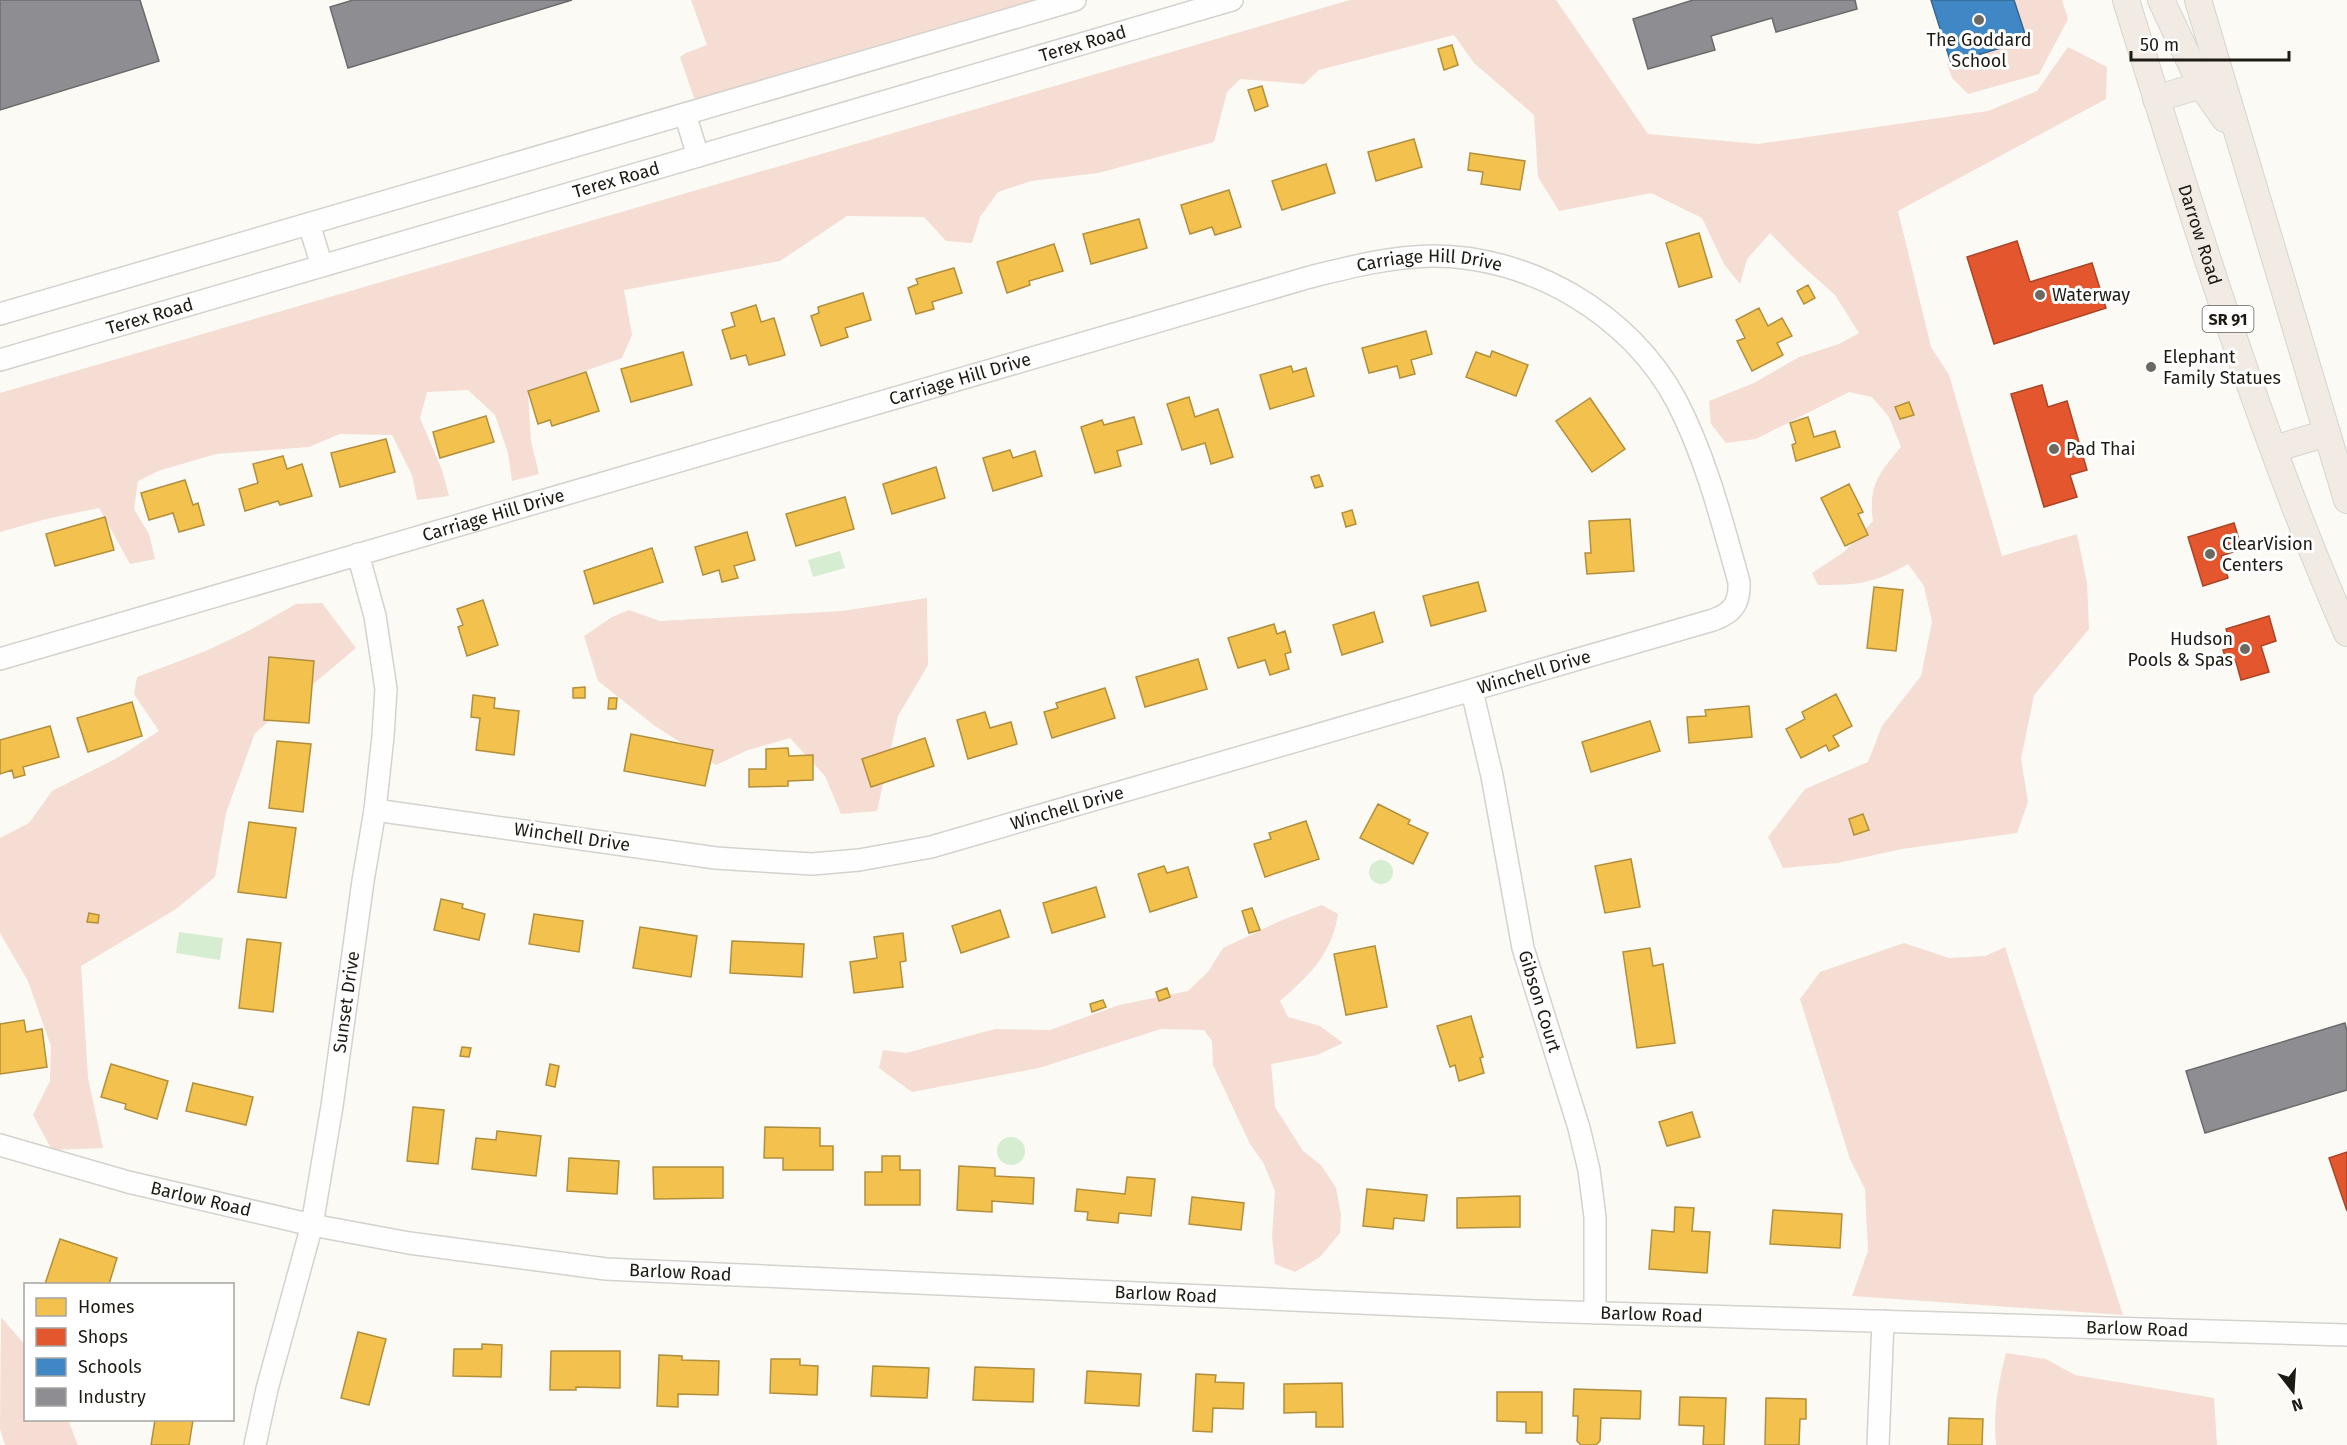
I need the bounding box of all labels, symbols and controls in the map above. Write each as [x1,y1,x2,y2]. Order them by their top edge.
marker: The Goddard School [1972,13,1986,27]
street label: Terex Road [1037,21,1129,67]
scale bar [2131,24,2288,62]
place label: The Goddard School [1927,29,2031,72]
text: 50 m [2140,34,2179,56]
street label: Terex Road [570,157,662,203]
street label: Darrow Road [2173,182,2226,288]
street label: Carriage Hill Drive [1354,245,1505,277]
place label: Waterway [2052,284,2130,306]
marker: Waterway [2033,288,2047,302]
street label: Terex Road [104,293,196,339]
road number: SR 91 [2202,306,2254,332]
place label: Elephant Family Statues [2163,346,2281,389]
street label: Carriage Hill Drive [886,348,1034,410]
marker: Elephant Family Statues [2144,360,2158,374]
place label: Pad Thai [2066,438,2136,460]
marker: Pad Thai [2047,442,2061,456]
street label: Carriage Hill Drive [420,484,567,546]
place label: ClearVision Centers [2222,533,2313,576]
marker: ClearVision Centers [2203,547,2217,561]
place label: Hudson Pools & Spas [2127,628,2233,671]
marker: Hudson Pools & Spas [2238,642,2252,656]
street label: Winchell Drive [1475,645,1593,699]
street label: Winchell Drive [1008,781,1126,835]
street label: Winchell Drive [513,818,631,856]
street label: Gibson Court [1513,948,1566,1056]
street label: Sunset Drive [328,950,364,1054]
street label: Barlow Road [148,1177,253,1221]
street label: Barlow Road [629,1259,732,1286]
street label: Barlow Road [1114,1281,1218,1308]
legend [24,1283,234,1421]
text: Homes [78,1296,134,1318]
street label: Barlow Road [1600,1302,1703,1327]
street label: Barlow Road [2086,1316,2189,1341]
text: Shops [78,1326,128,1348]
text: Schools [78,1356,142,1378]
north arrow [2263,1361,2323,1421]
text: Industry [78,1386,146,1408]
text: N [2289,1394,2305,1416]

